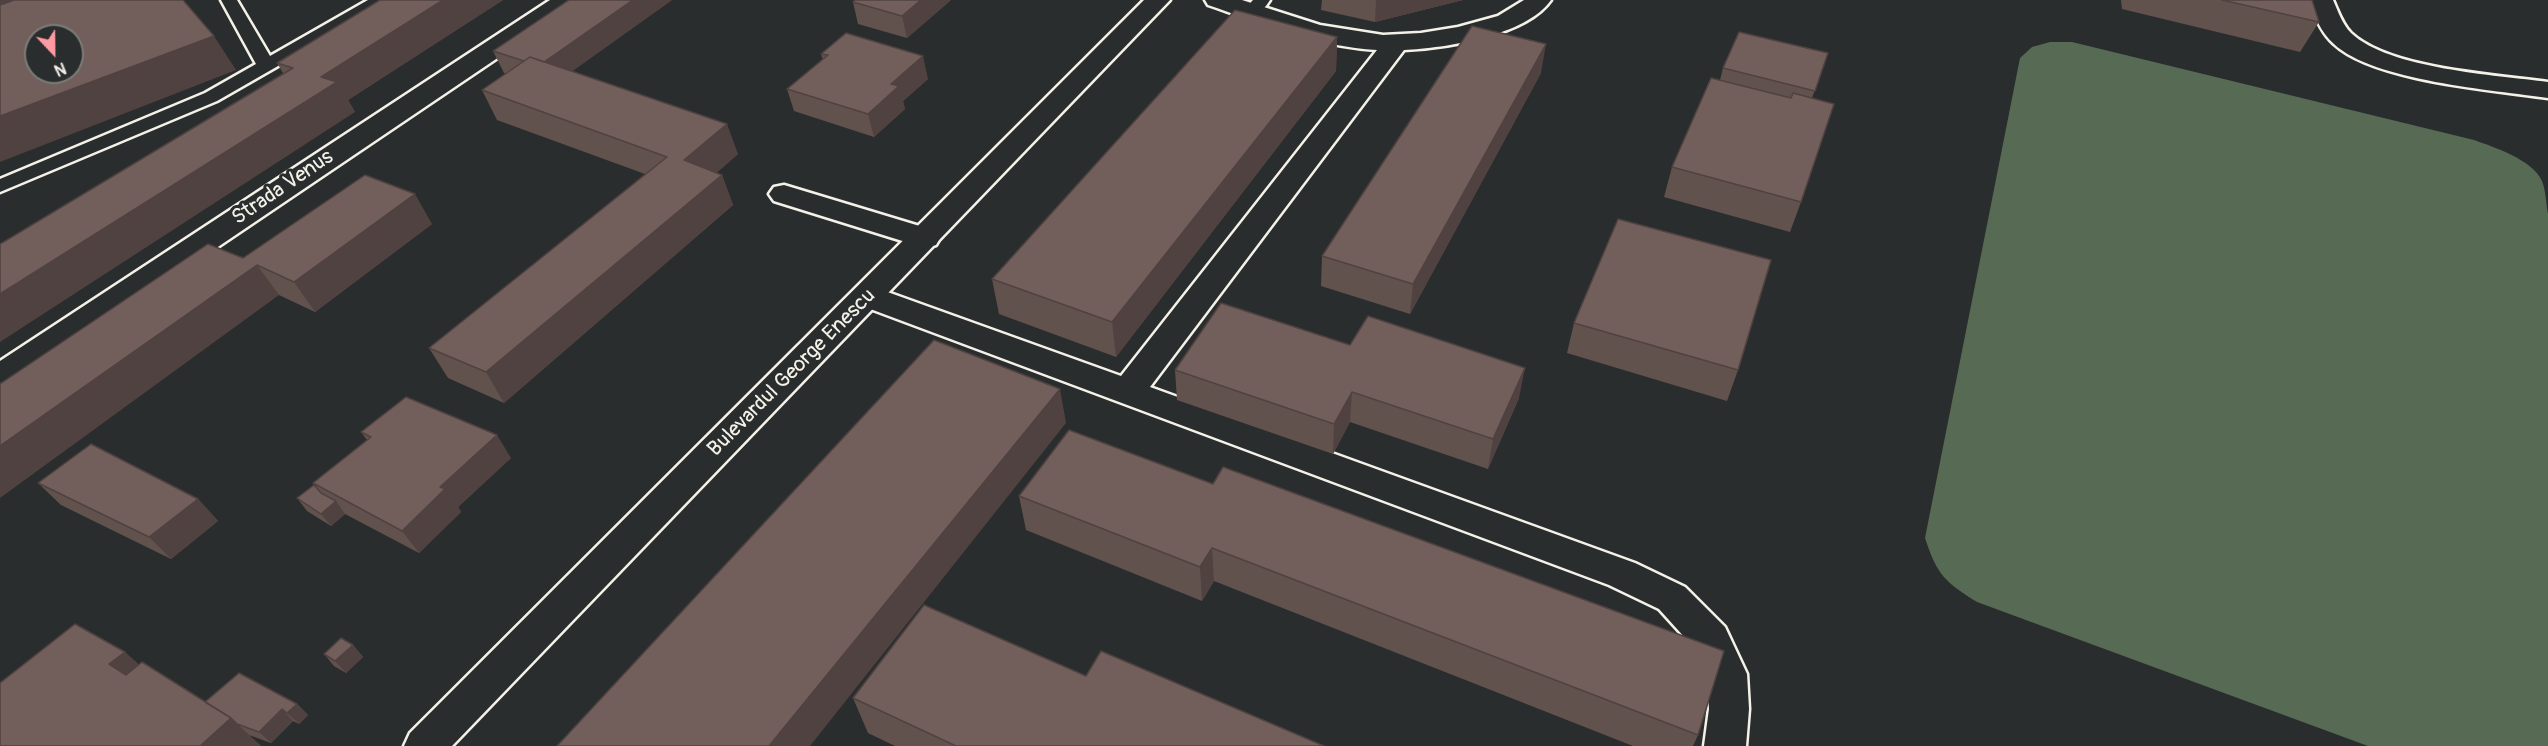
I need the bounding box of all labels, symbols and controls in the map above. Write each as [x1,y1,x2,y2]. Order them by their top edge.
north arrow [24,24,84,84]
text: N [51,58,69,80]
street label: Strada Venus [227,145,339,231]
street label: Bulevardul George Enescu [703,284,881,462]

